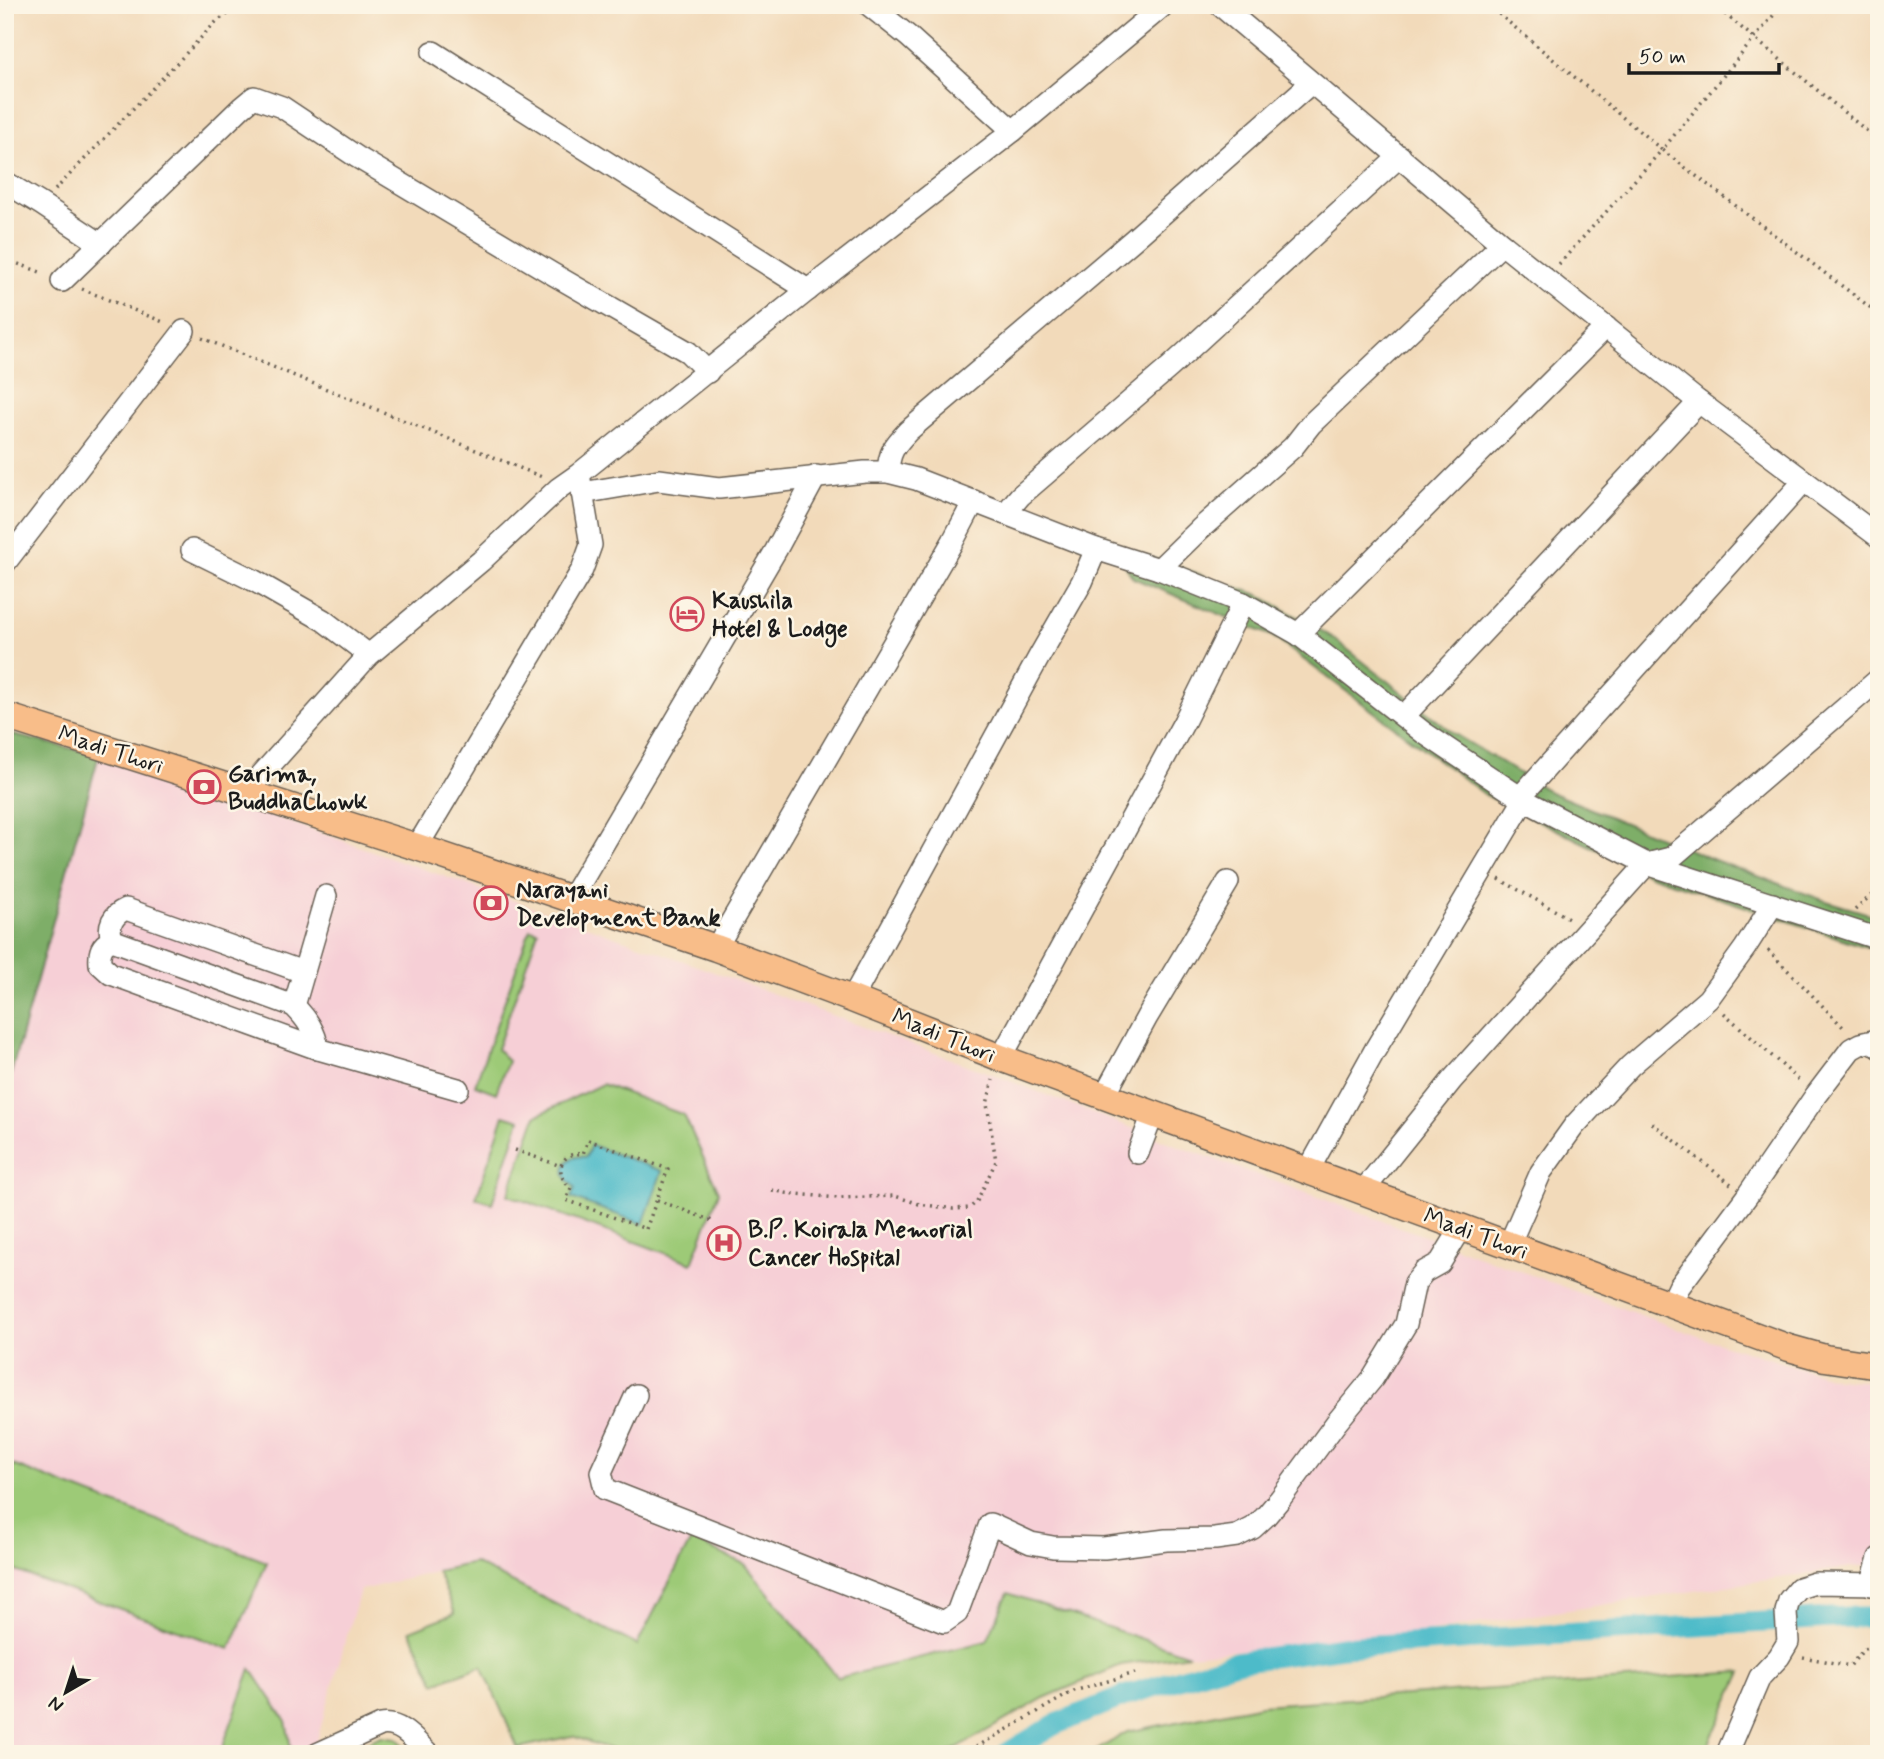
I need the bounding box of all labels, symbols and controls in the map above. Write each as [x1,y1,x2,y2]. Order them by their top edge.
scale bar [1629,32,1779,76]
text: 50 m [1639,43,1686,71]
place label: Kaushila Hotel & Lodge [712,586,848,648]
hotel icon: Kaushila Hotel & Lodge [668,595,706,633]
street label: Madi Thori [54,719,167,782]
place label: Garima, BuddhaChowk [228,759,368,818]
bank icon: Garima, BuddhaChowk [185,768,223,806]
place label: Narayani Development Bank [516,875,721,934]
bank icon: Narayani Development Bank [472,884,510,922]
street label: Madi Thori [887,1002,1000,1071]
street label: Madi Thori [1419,1201,1532,1268]
place label: B.P. Koirala Memorial Cancer Hospital [748,1215,973,1274]
hospital icon: B.P. Koirala Memorial Cancer Hospital [705,1224,743,1262]
north arrow [32,1658,102,1728]
text: N [43,1690,69,1718]

